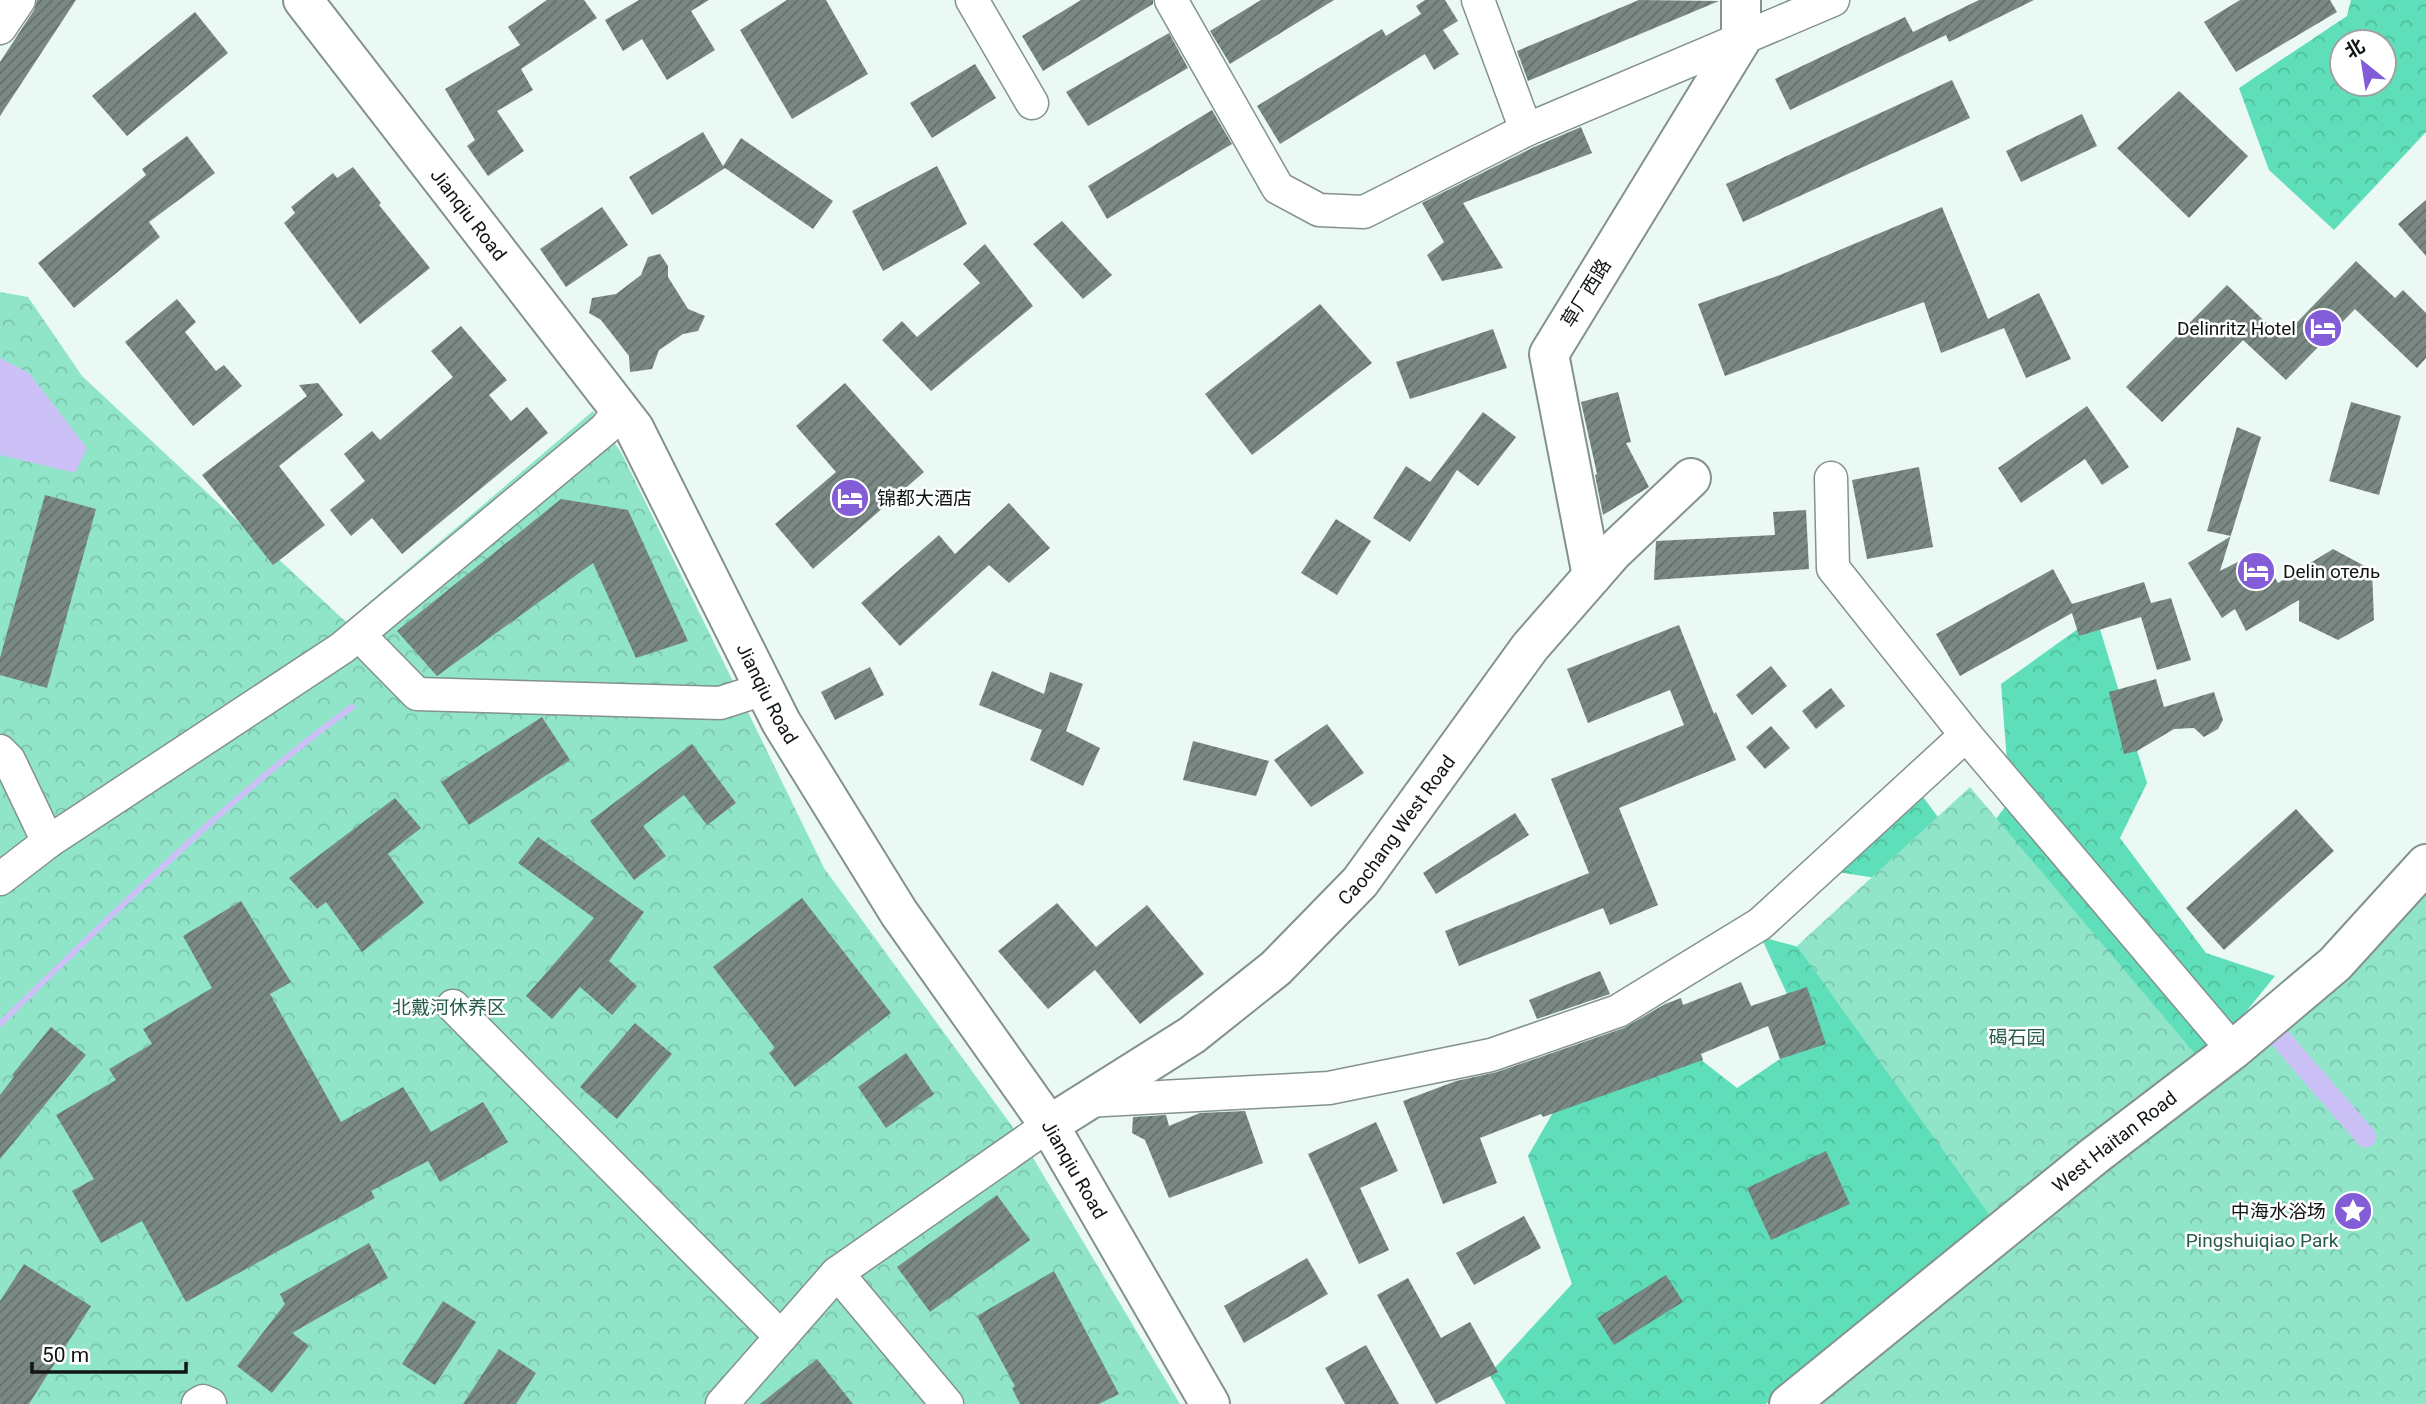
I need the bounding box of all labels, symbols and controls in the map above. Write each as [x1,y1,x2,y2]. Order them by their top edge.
north arrow [2328,28,2398,98]
text: 北 [2341,34,2369,63]
street label: Jianqiu Road [426,164,512,265]
street label: 草厂西路 [1556,255,1616,331]
hotel icon: Delinritz Hotel [2302,307,2344,349]
place label: Delinritz Hotel [2177,317,2296,340]
hotel icon: 锦都大酒店 [829,477,871,519]
place label: 锦都大酒店 [877,487,972,510]
hotel icon: Delin отель [2235,550,2277,592]
place label: Delin отель [2283,560,2380,583]
street label: Jianqiu Road [732,639,803,748]
street label: Caochang West Road [1333,750,1460,910]
park label: 北戴河休养区 [392,996,506,1019]
park label: 碣石园 [1988,1026,2046,1049]
street label: West Haitan Road [2047,1086,2181,1197]
street label: Jianqiu Road [1037,1116,1112,1223]
place icon: 中海水浴场 [2332,1190,2374,1232]
place label: 中海水浴场 [2231,1200,2326,1223]
park label: Pingshuiqiao Park [2186,1229,2339,1252]
scale bar [32,1330,186,1374]
text: 50 m [42,1343,89,1367]

